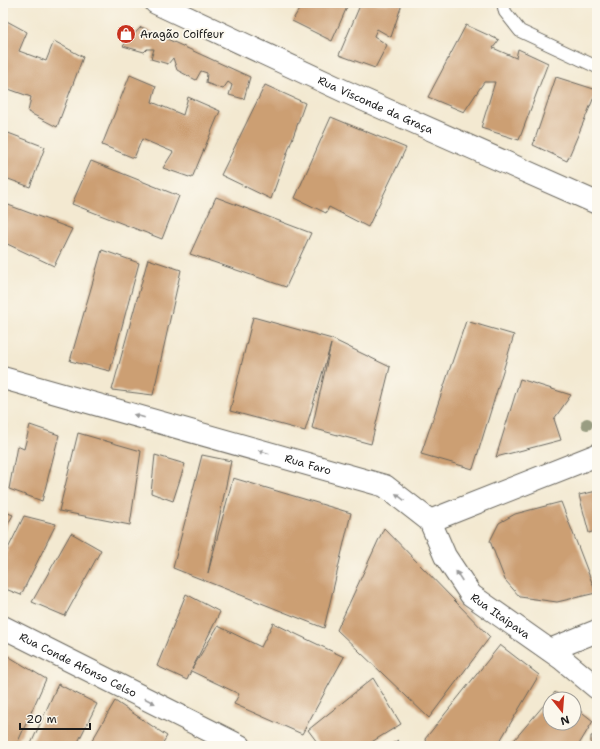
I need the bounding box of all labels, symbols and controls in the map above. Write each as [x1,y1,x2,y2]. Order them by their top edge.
shop icon: Aragão Coiffeur [115,23,137,45]
place label: Aragão Coiffeur [140,27,224,42]
street label: Rua Visconde da Graça [315,73,436,138]
one-way arrow [133,413,145,419]
one-way arrow [258,449,270,455]
street label: Rua Faro [283,451,333,479]
one-way arrow [394,493,405,502]
one-way arrow [455,571,463,582]
street label: Rua Itaipava [467,590,533,642]
street label: Rua Conde Afonso Celso [17,629,139,701]
north arrow [542,691,582,731]
one-way arrow [145,698,156,704]
scale bar [20,705,90,731]
text: 20 m [26,711,57,727]
text: N [558,712,571,729]

